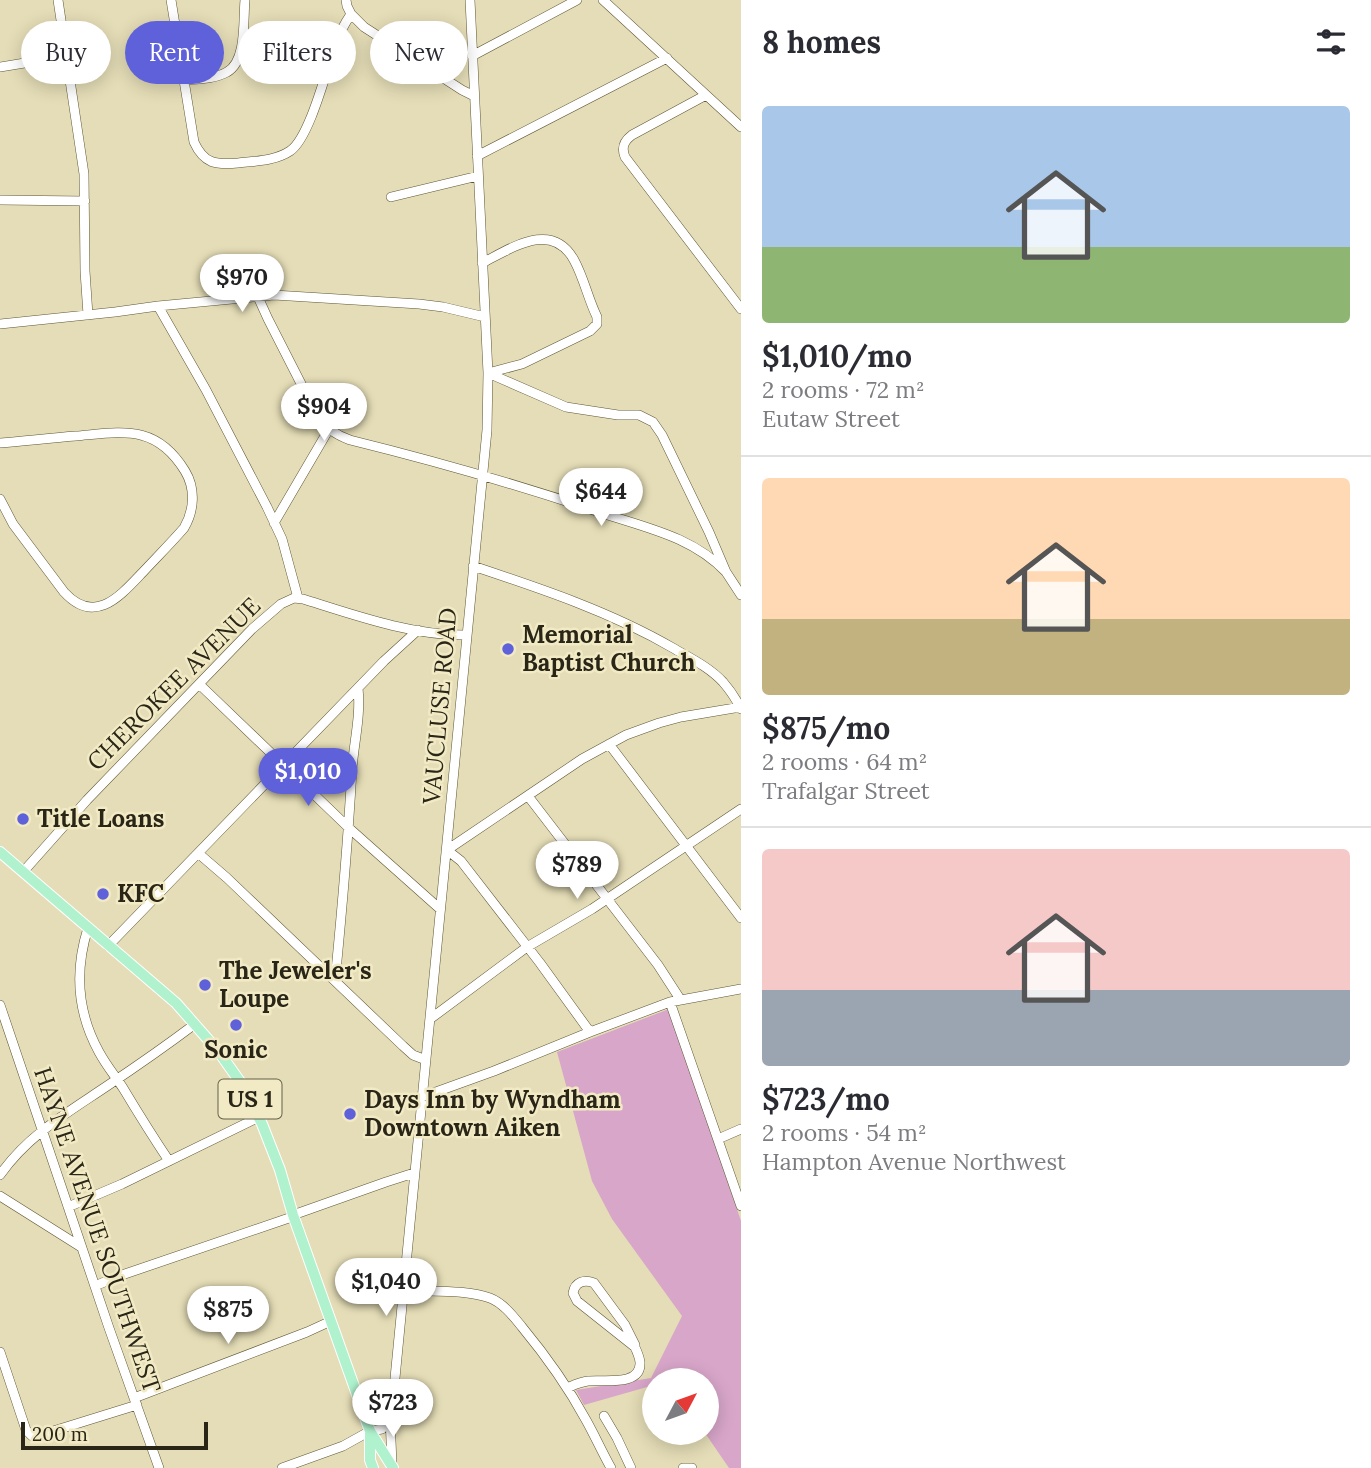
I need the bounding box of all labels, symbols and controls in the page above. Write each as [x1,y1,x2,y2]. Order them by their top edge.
chip: Buy [21,21,111,84]
chip: Rent [125,21,224,84]
chip: Filters [238,21,356,84]
chip: New [370,21,468,84]
text: 8 homes [762,23,881,61]
icon: filters [1312,23,1350,61]
icon: home [993,152,1119,278]
pin: $970 [201,254,283,314]
text: $970 [216,262,268,291]
text: $1,010/mo [762,337,912,375]
text: 2 rooms · 72 m² [762,375,925,404]
pin: $904 [283,384,365,443]
text: $904 [297,391,351,420]
text: Eutaw Street [762,404,900,433]
pin: $644 [560,468,642,528]
text: $644 [575,476,627,505]
icon: home [993,524,1119,650]
street label: CHEROKEE AVENUE [80,590,267,777]
street label: VAUCLUSE ROAD [415,606,464,806]
place label: Memorial Baptist Church [522,619,695,678]
marker: Memorial Baptist Church [500,641,516,657]
text: $875/mo [762,709,890,747]
text: 2 rooms · 64 m² [762,747,927,776]
pin: $1,010 [251,748,365,808]
text: $1,010 [275,756,341,785]
text: Trafalgar Street [762,776,930,805]
place label: Title Loans [37,803,165,834]
marker: Title Loans [15,811,31,827]
pin: $789 [536,842,618,901]
text: $789 [552,849,602,878]
place label: KFC [117,878,165,909]
marker: KFC [95,886,111,902]
icon: home [993,895,1119,1021]
place label: The Jeweler's Loupe [219,955,372,1014]
marker: The Jeweler's Loupe [197,977,213,993]
marker: Sonic [228,1017,244,1033]
place label: Sonic [204,1034,268,1065]
street label: HAYNE AVENUE SOUTHWEST [27,1063,168,1397]
road number: US 1 [218,1080,282,1118]
text: $723/mo [762,1080,890,1118]
place label: Days Inn by Wyndham Downtown Aiken [364,1084,621,1143]
marker: Days Inn by Wyndham Downtown Aiken [342,1106,358,1122]
text: 2 rooms · 54 m² [762,1118,927,1147]
text: Hampton Avenue Northwest [762,1147,1066,1176]
pin: $1,040 [329,1258,443,1318]
text: $1,040 [351,1266,421,1295]
pin: $875 [187,1286,269,1346]
text: $875 [203,1294,253,1323]
north arrow [642,1368,719,1446]
map controls [642,1368,719,1445]
pin: $723 [352,1380,434,1439]
text: $723 [368,1387,418,1416]
scale bar [21,1419,208,1451]
text: 200 m [32,1422,88,1446]

